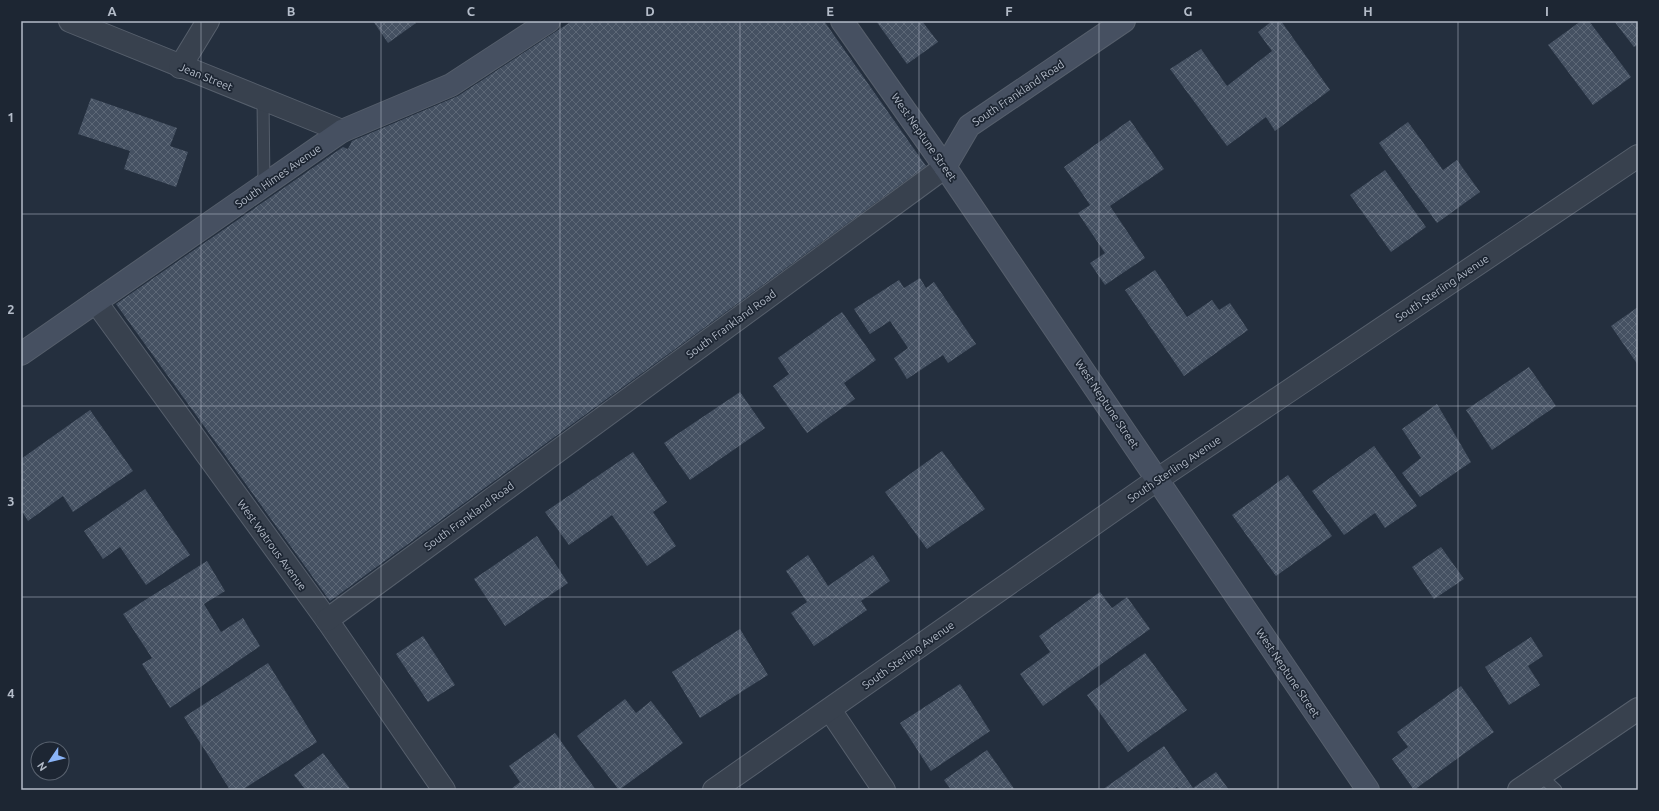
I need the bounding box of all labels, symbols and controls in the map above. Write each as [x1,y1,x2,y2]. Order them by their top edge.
text: A [107,4,117,18]
text: B [287,4,296,18]
text: C [467,4,476,18]
text: D [645,4,655,18]
text: E [826,4,834,18]
text: F [1005,4,1013,18]
text: G [1184,4,1193,18]
text: H [1363,4,1373,18]
text: I [1545,4,1549,18]
street label: South Frankland Road [970,58,1066,128]
street label: Jean Street [177,61,235,93]
street label: West Neptune Street [889,91,959,184]
text: 1 [7,110,15,124]
street label: South Himes Avenue [233,142,323,210]
street label: South Sterling Avenue [1393,252,1491,324]
street label: South Frankland Road [684,287,778,361]
text: 2 [7,302,15,316]
street label: West Neptune Street [1073,357,1141,451]
street label: South Sterling Avenue [1125,433,1223,505]
street label: South Frankland Road [422,479,516,553]
text: 3 [7,494,15,508]
street label: West Watrous Avenue [235,497,309,593]
street label: South Sterling Avenue [860,619,956,691]
street label: West Neptune Street [1254,626,1322,720]
text: 4 [7,686,15,700]
north arrow [30,741,70,781]
text: N [35,760,49,774]

